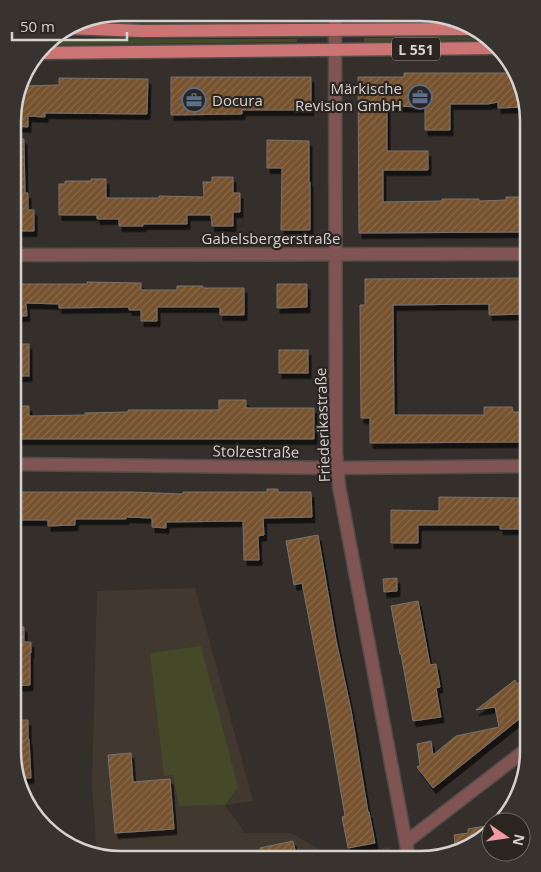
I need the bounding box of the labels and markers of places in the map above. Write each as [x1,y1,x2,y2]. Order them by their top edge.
place label: Märkische Revision GmbH [295,78,402,115]
office icon: Märkische Revision GmbH [407,84,433,110]
office icon: Docura [181,87,207,113]
place label: Docura [212,90,263,110]

